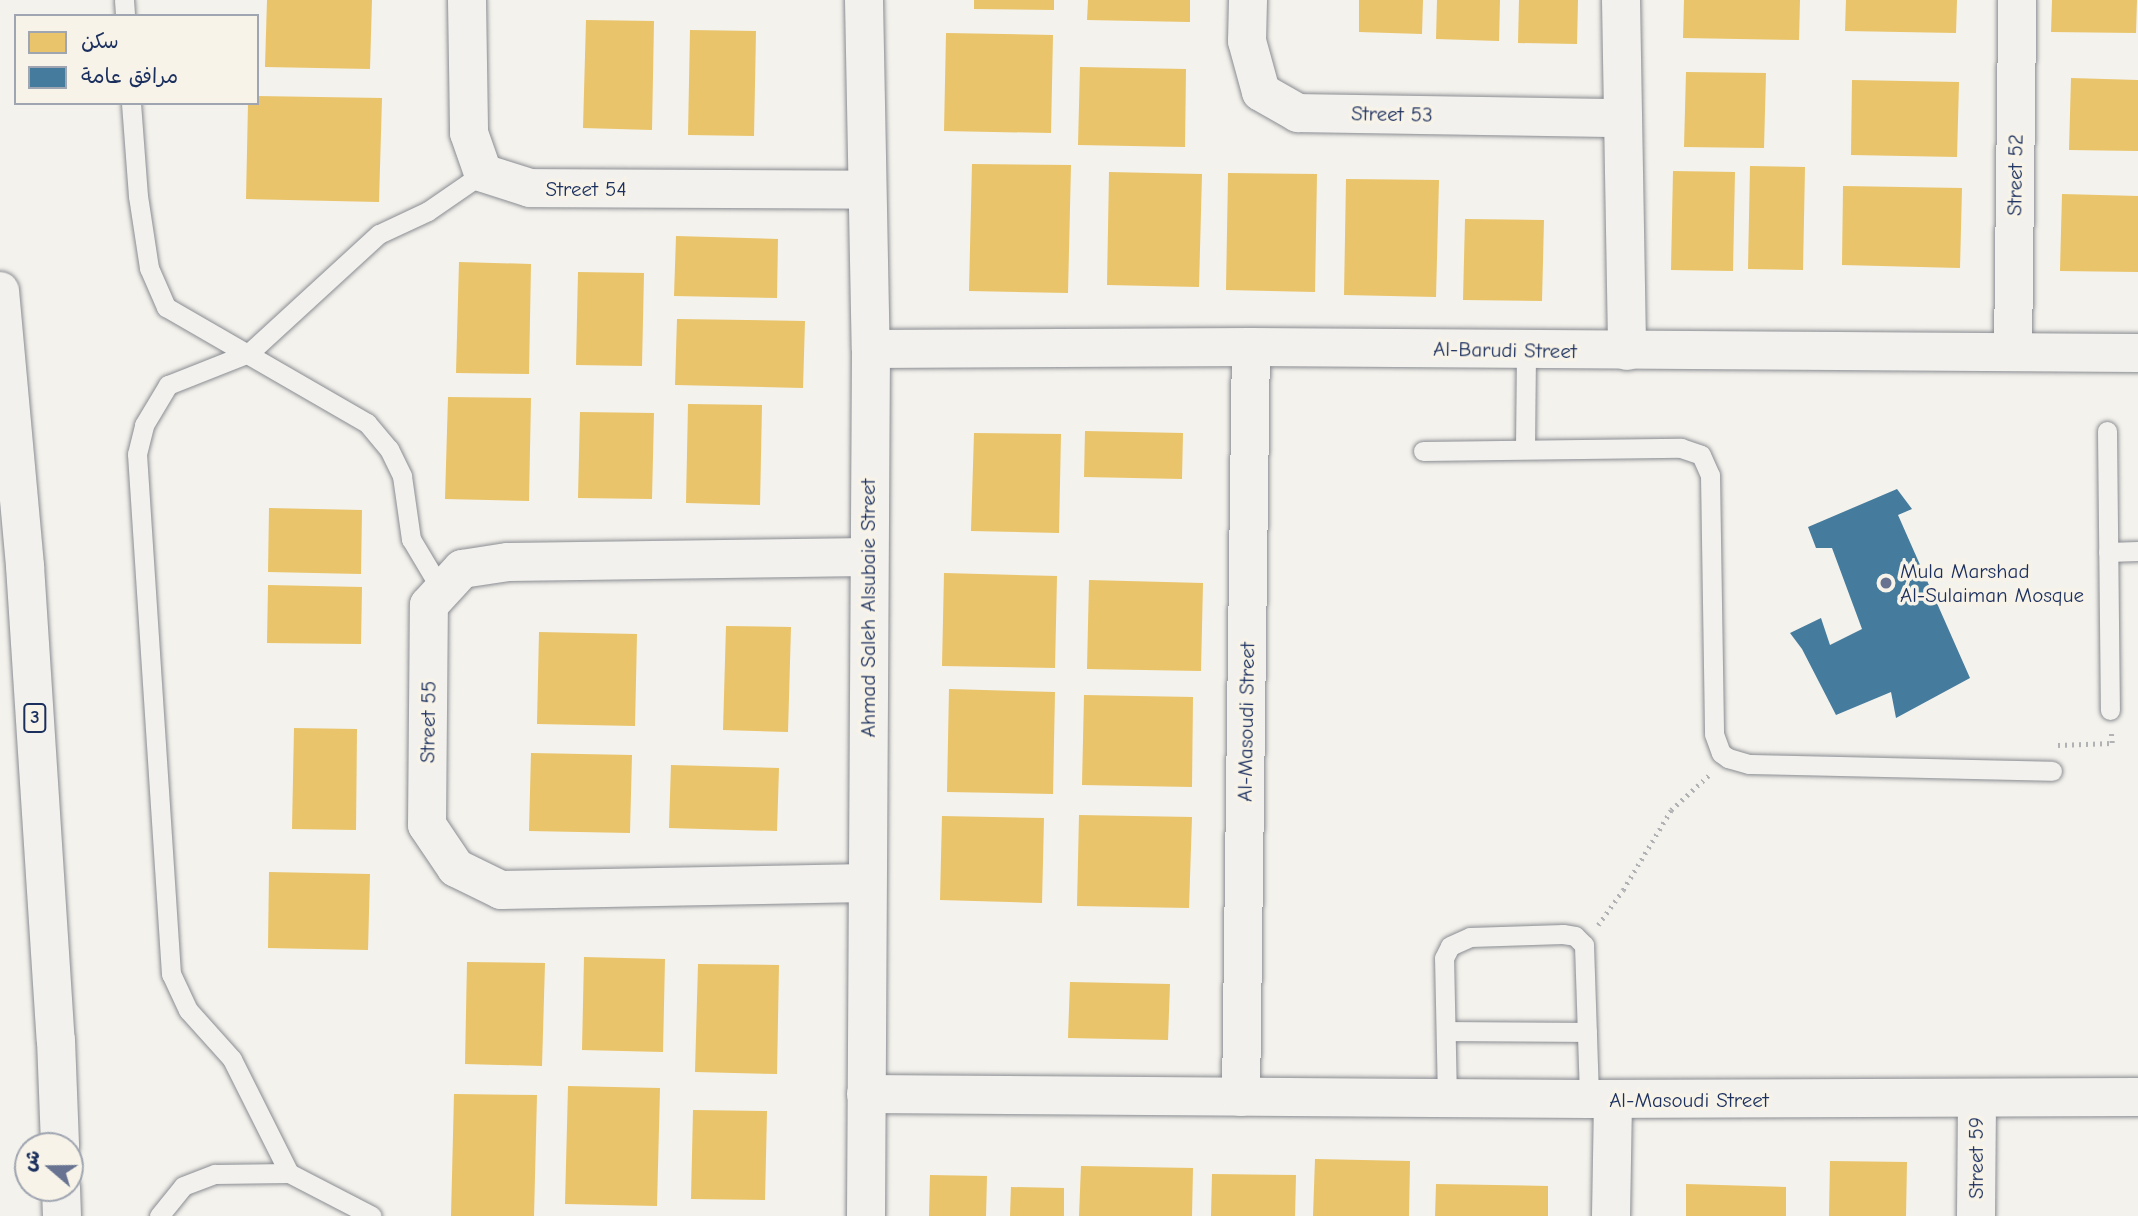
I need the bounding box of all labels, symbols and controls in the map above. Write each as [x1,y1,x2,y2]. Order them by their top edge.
legend [14,14,259,105]
text: سكن [81,29,119,53]
text: مرافق عامة [81,64,178,88]
street label: Street 53 [1351,101,1433,127]
street label: Street 52 [2002,134,2028,216]
street label: Street 54 [545,176,627,202]
street label: Al-Barudi Street [1433,336,1577,364]
street label: Ahmad Saleh Alsubaie Street [855,479,881,737]
place label: Mula Marshad Al-Sulaiman Mosque [1900,558,2084,608]
marker: Mula Marshad Al-Sulaiman Mosque [1878,575,1894,591]
street label: Al-Masoudi Street [1232,642,1260,802]
street label: Street 55 [415,681,441,763]
road number: 3 [23,702,47,734]
street label: Al-Masoudi Street [1609,1087,1769,1113]
street label: Street 59 [1963,1117,1989,1199]
north arrow [14,1132,84,1202]
text: ش [17,1147,45,1174]

